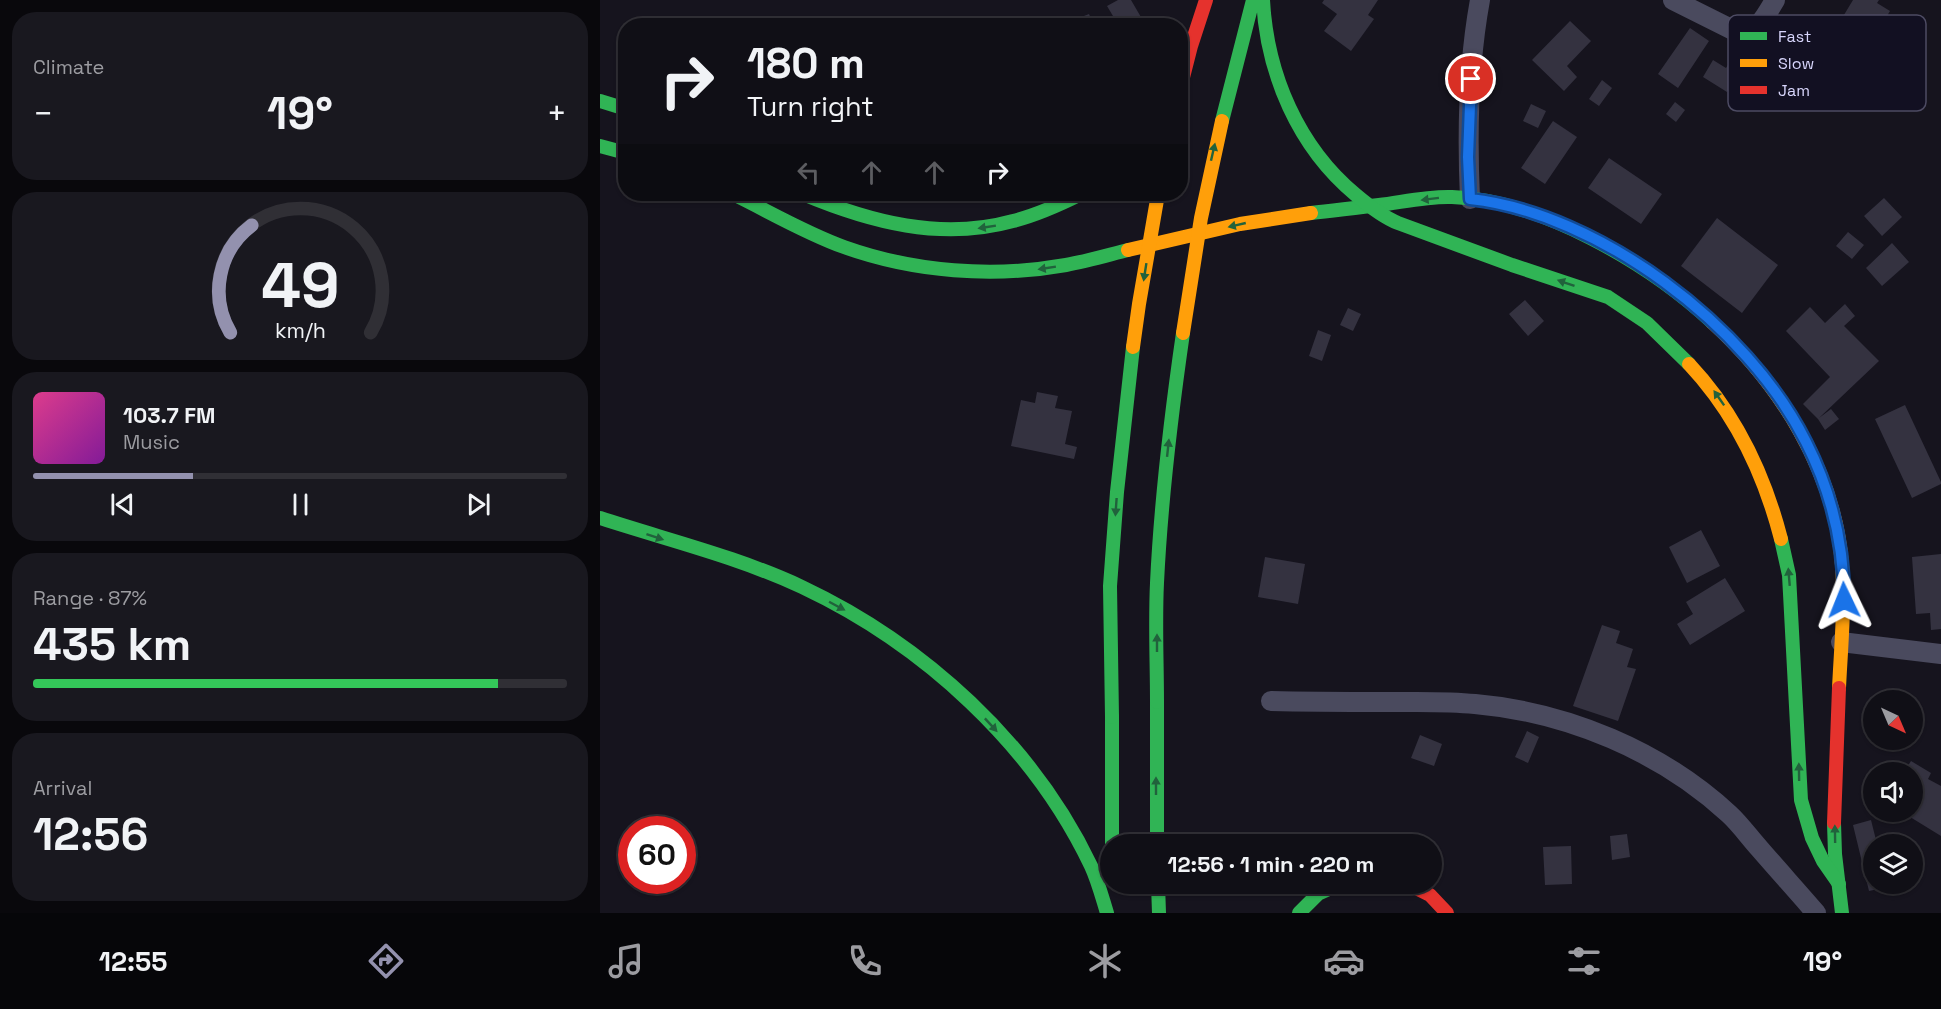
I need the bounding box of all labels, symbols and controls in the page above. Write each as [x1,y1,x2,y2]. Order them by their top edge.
legend [1728,15,1926,111]
text: Fast [1778,26,1811,47]
text: 180 m [747,37,865,90]
icon: right [648,42,726,120]
pin [1445,53,1496,104]
text: Slow [1778,53,1814,74]
text: Climate [33,54,104,80]
icon: arrive [1454,62,1487,95]
text: Jam [1778,80,1810,101]
text: 19° [267,85,333,142]
text: Turn right [747,89,874,124]
text: − [33,93,53,135]
text: + [547,93,567,135]
one-way arrow [1209,142,1218,161]
icon: left [792,156,825,189]
icon: ahead [855,156,888,189]
icon: ahead [918,156,951,189]
icon: right [981,156,1014,189]
one-way arrow [1421,194,1440,204]
one-way arrow [1228,221,1247,231]
one-way arrow [977,222,996,231]
text: 49 [261,246,339,325]
one-way arrow [1140,262,1149,281]
one-way arrow [1037,263,1056,272]
one-way arrow [1557,278,1575,288]
text: km/h [274,318,326,345]
one-way arrow [1713,391,1725,407]
text: 103.7 FM [123,401,215,429]
text: Music [123,429,180,455]
one-way arrow [1163,439,1173,458]
icon: previous [106,488,139,521]
icon: pause [284,488,317,521]
icon: next [462,488,495,521]
one-way arrow [1111,498,1120,517]
one-way arrow [646,532,664,542]
one-way arrow [1784,568,1794,587]
position arrow [1812,568,1876,632]
text: Range · 87% [33,585,147,611]
one-way arrow [829,601,846,611]
text: 435 km [33,616,191,673]
one-way arrow [1152,634,1162,653]
north arrow [1863,690,1923,750]
map controls [1863,690,1923,894]
one-way arrow [984,717,998,732]
button: sound [1863,762,1923,822]
one-way arrow [1794,763,1803,782]
text: Arrival [33,775,92,801]
one-way arrow [1151,777,1161,796]
text: 12:56 [33,806,148,863]
speed limit sign: 60 [618,816,696,894]
one-way arrow [1830,824,1840,843]
button: layers [1863,834,1923,894]
text: 12:56 · 1 min · 220 m [1168,850,1374,878]
icon: directions [365,940,407,982]
icon: music [605,940,647,982]
icon: phone [844,940,886,982]
icon: climate [1084,940,1126,982]
icon: car [1323,940,1365,982]
icon: filters [1563,940,1605,982]
text: 12:55 [99,944,168,979]
text: 19° [1803,944,1842,979]

